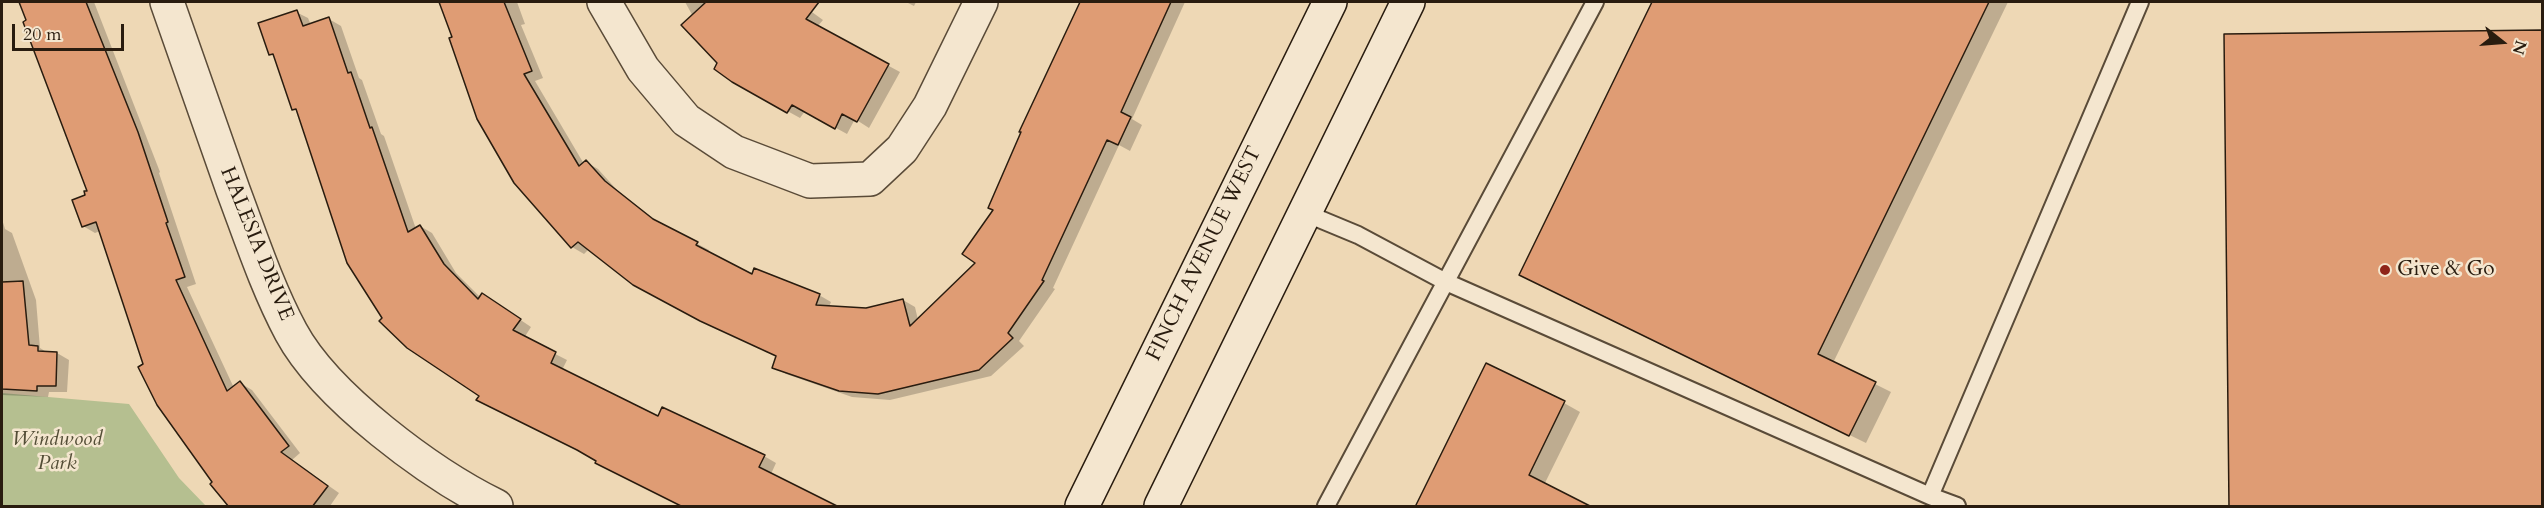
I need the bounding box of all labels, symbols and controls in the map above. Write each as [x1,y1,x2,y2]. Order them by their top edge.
scale bar [15,12,128,50]
north arrow [2472,12,2532,72]
text: 20 m [23,22,62,47]
text: N [2507,37,2532,57]
street label: FINCH AVENUE WEST [1142,143,1268,365]
street label: HALESIA DRIVE [214,163,298,325]
place label: Give & Go [2397,257,2495,283]
marker: Give & Go [2378,263,2392,277]
park label: Windwood Park [12,427,102,477]

